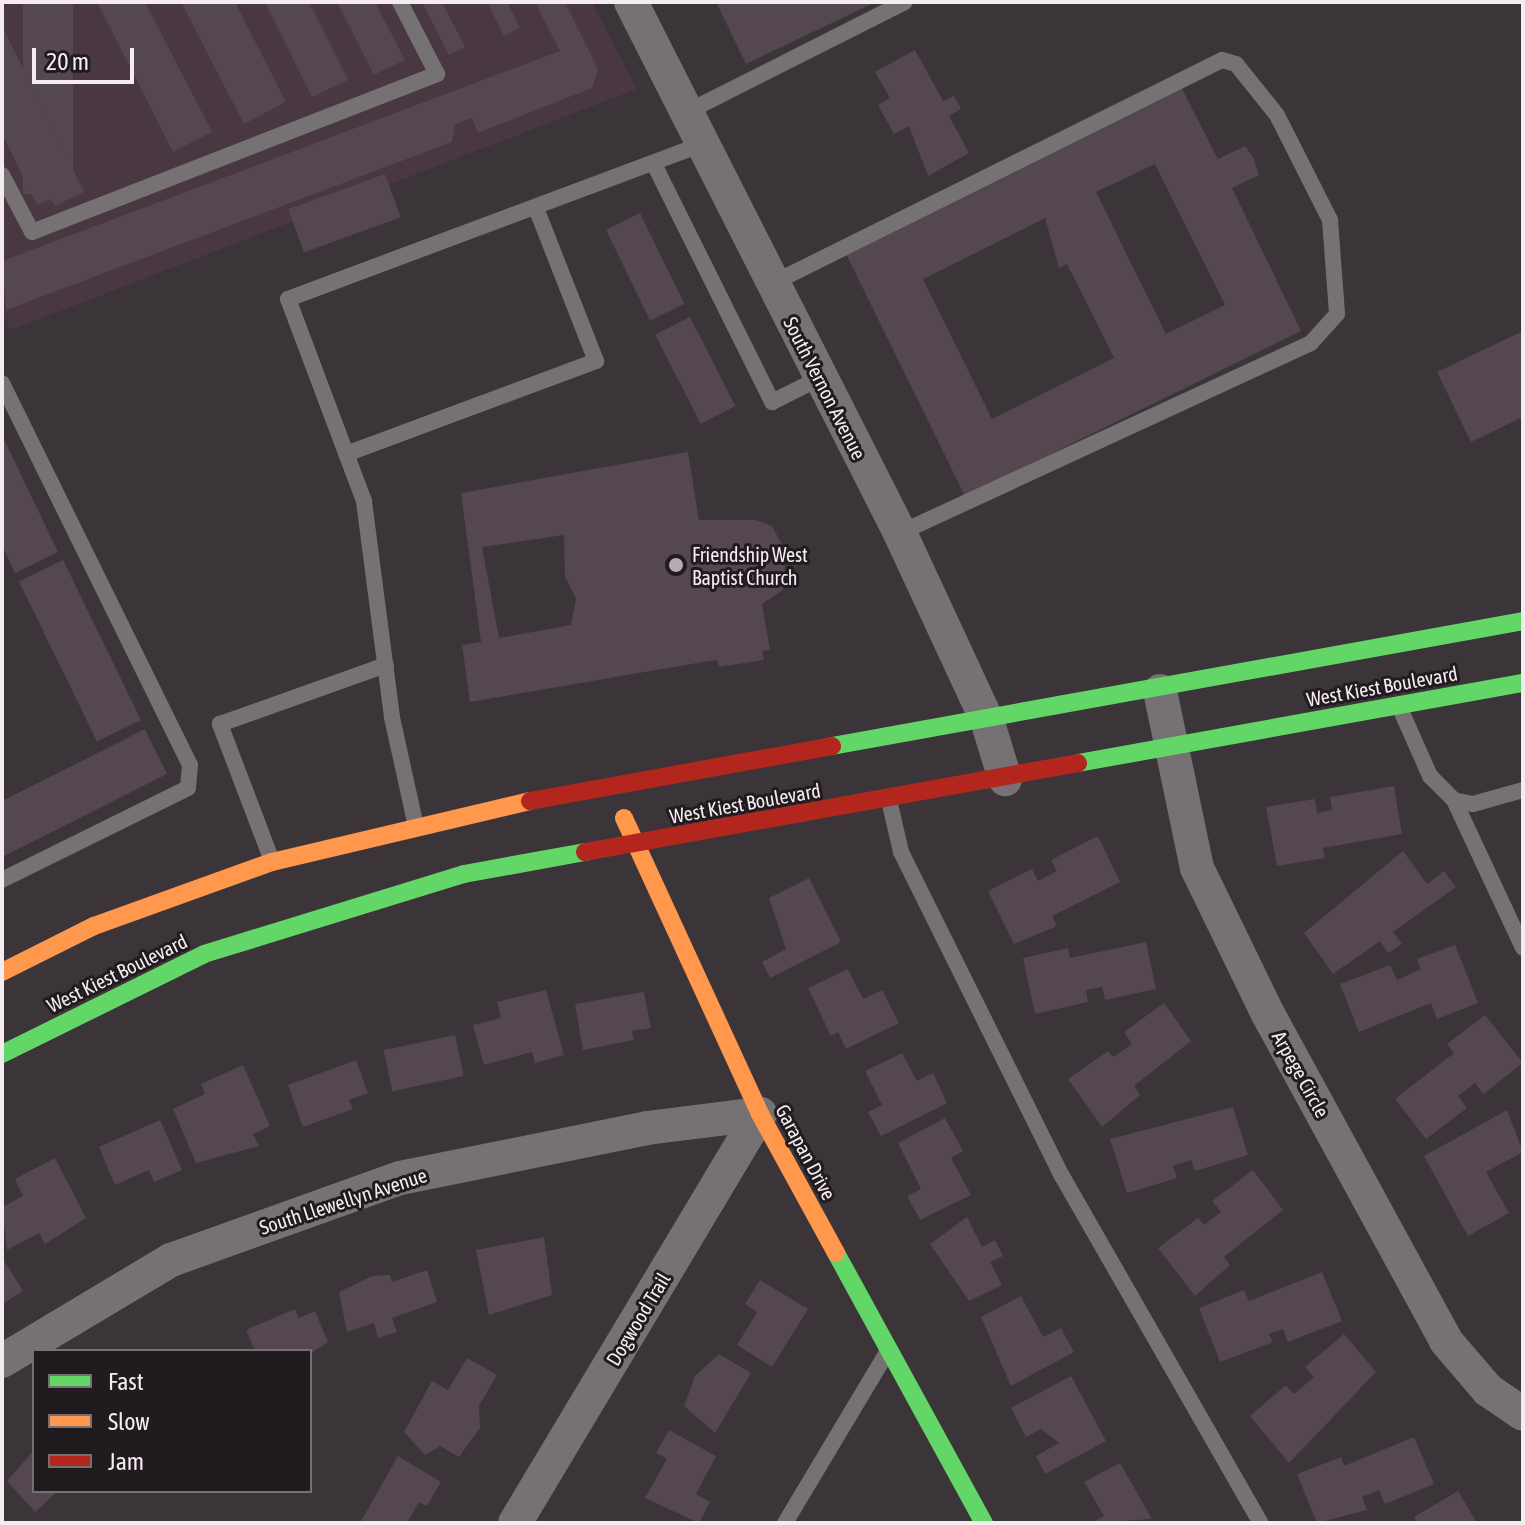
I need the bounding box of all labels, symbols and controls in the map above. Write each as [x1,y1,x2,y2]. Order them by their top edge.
scale bar [36,32,138,82]
text: 20 m [46,48,89,75]
street label: South Vernon Avenue [779,313,871,463]
place label: Friendship West Baptist Church [692,542,808,589]
marker: Friendship West Baptist Church [667,556,685,574]
street label: West Kiest Boulevard [1305,661,1459,711]
street label: West Kiest Boulevard [668,778,822,828]
street label: West Kiest Boulevard [43,929,191,1017]
street label: Arpege Circle [1267,1026,1335,1122]
street label: Garapan Drive [771,1100,841,1204]
street label: South Llewellyn Avenue [256,1163,430,1239]
street label: Dogwood Trail [601,1268,675,1370]
legend [32,1349,312,1493]
text: Fast [108,1368,144,1395]
text: Slow [108,1408,150,1435]
text: Jam [108,1448,144,1475]

